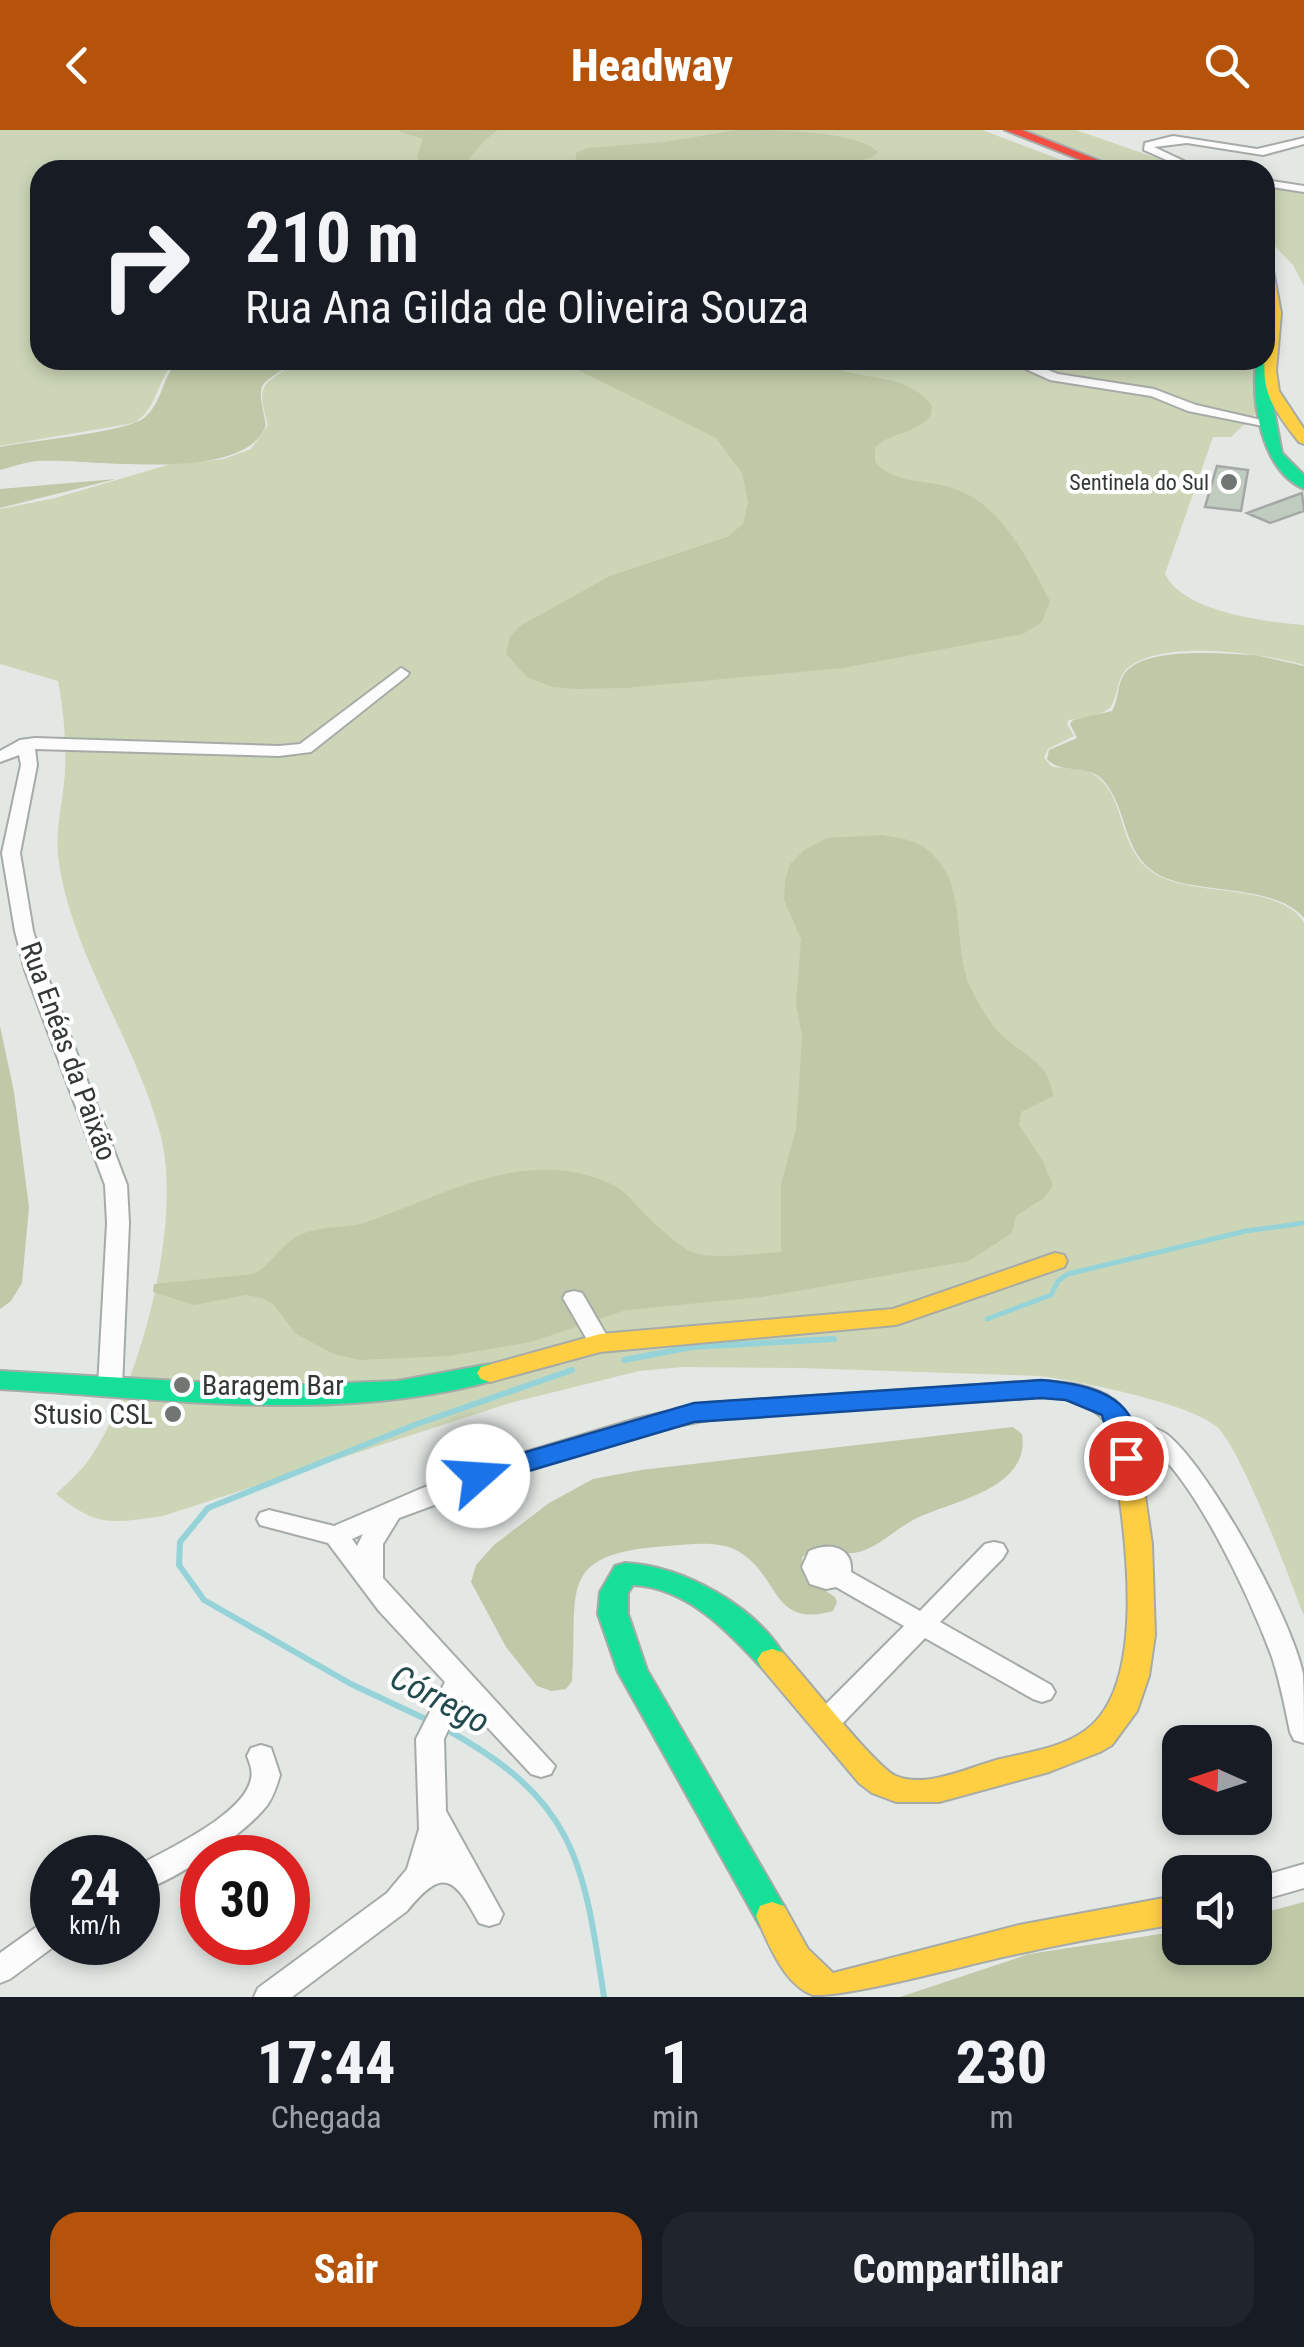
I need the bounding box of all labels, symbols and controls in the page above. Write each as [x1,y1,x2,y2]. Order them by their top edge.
icon: back [50,38,105,93]
icon: search [1199,38,1254,93]
text: Headway [571,39,733,92]
text: 210 m [245,197,419,279]
icon: right [80,200,210,330]
text: Rua Ana Gilda de Oliveira Souza [245,281,809,334]
place label: Sentinela do Sul [1069,470,1209,495]
marker: Sentinela do Sul [1218,471,1240,493]
street label: Rua Enéas da Paixão [14,937,123,1165]
place label: Baragem Bar [202,1369,344,1402]
marker: Baragem Bar [171,1374,193,1396]
place label: Stusio CSL [33,1398,153,1431]
marker: Stusio CSL [162,1403,184,1425]
pin [1084,1416,1169,1501]
position arrow [426,1424,530,1528]
icon: arrive [1099,1431,1154,1486]
water label: Córrego [383,1656,496,1743]
north arrow [1162,1725,1272,1835]
map controls [1162,1725,1272,1965]
speed limit sign: 30 [180,1835,310,1965]
button: sound [1162,1855,1272,1965]
text: 24 [70,1859,120,1917]
text: km/h [69,1911,121,1940]
text: 17:44 [257,2027,396,2098]
text: 1 [660,2027,691,2098]
text: 230 [956,2027,1047,2098]
text: Chegada [271,2098,382,2136]
text: min [652,2098,699,2136]
text: m [990,2098,1014,2136]
button: Sair [50,2212,642,2327]
button: Compartilhar [662,2212,1254,2327]

